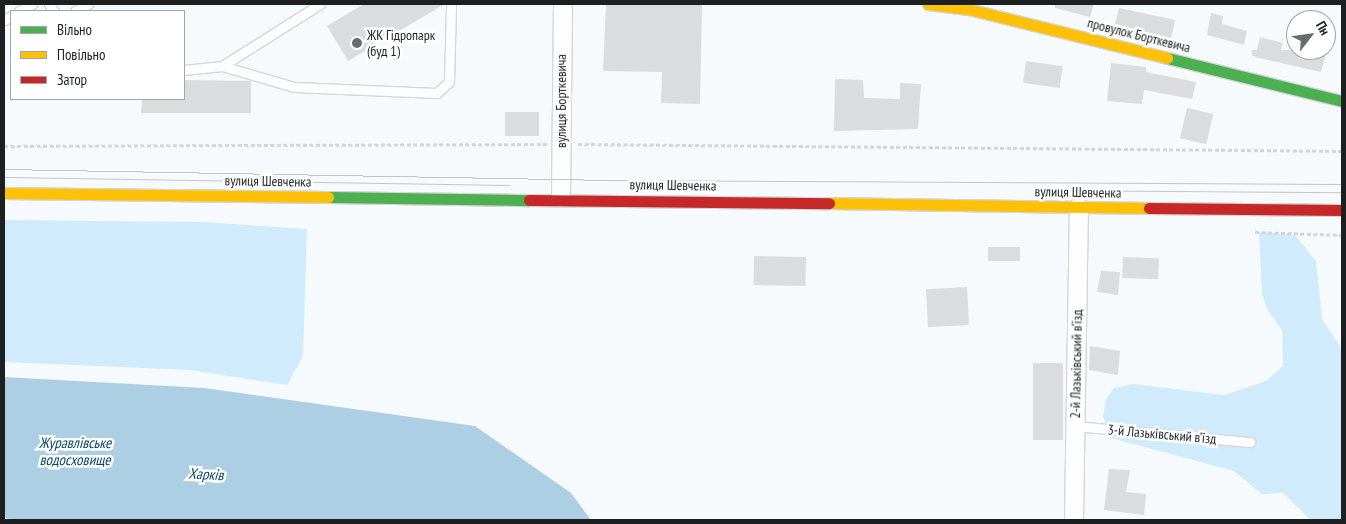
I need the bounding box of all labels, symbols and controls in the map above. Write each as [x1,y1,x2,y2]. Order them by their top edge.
legend [10,10,185,100]
north arrow [1286,10,1336,60]
street label: провулок Борткевича [1086,14,1192,56]
text: Пн [1312,18,1334,38]
text: Вільно [57,20,92,39]
place label: ЖК Гідропарк (буд 1) [367,27,435,59]
marker: ЖК Гідропарк (буд 1) [351,37,363,49]
text: Повільно [57,45,105,64]
street label: вулиця Борткевича [553,54,569,148]
text: Затор [57,70,87,89]
street label: вулиця Шевченка [224,172,312,190]
street label: вулиця Шевченка [629,176,717,194]
street label: вулиця Шевченка [1034,183,1122,201]
street label: 2-й Лазьківський в’їзд [1067,309,1085,419]
street label: 3-й Лазьківський в’їзд [1107,421,1217,447]
water label: Журавлівське водосховище [39,433,111,468]
water label: Харків [188,464,224,484]

